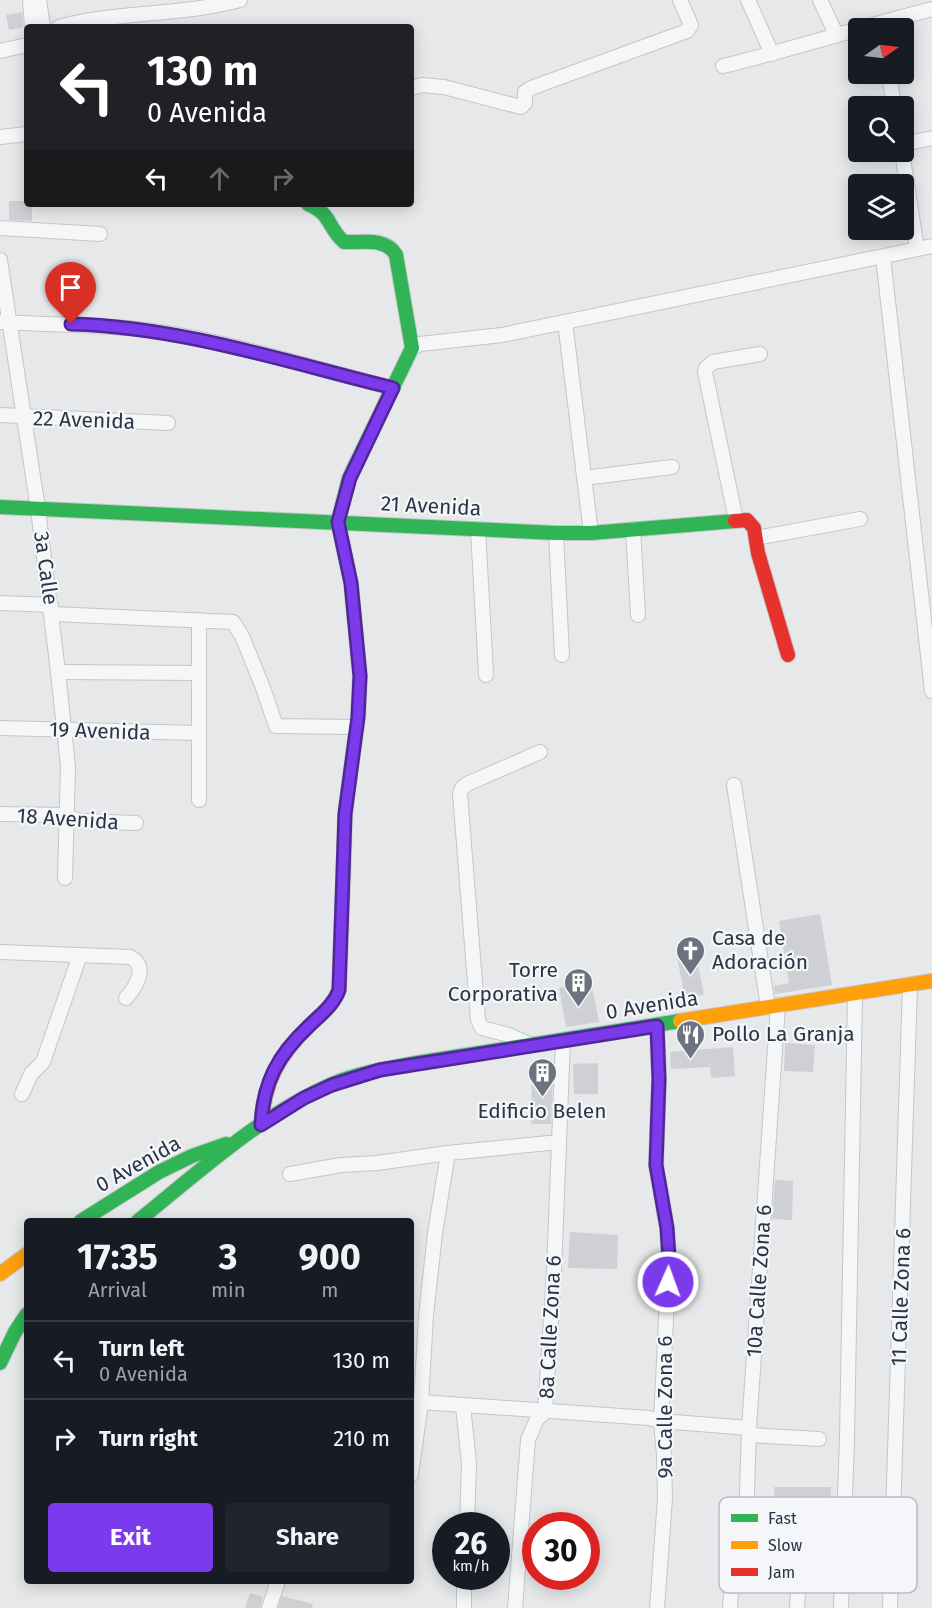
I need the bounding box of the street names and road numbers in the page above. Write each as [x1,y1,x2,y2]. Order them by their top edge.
street label: 22 Avenida [32,405,136,435]
street label: 21 Avenida [380,490,482,522]
street label: 3a Calle [28,530,64,606]
street label: 19 Avenida [49,716,151,746]
street label: 18 Avenida [16,802,120,836]
street label: 0 Avenida [604,985,700,1025]
street label: 0 Avenida [91,1130,185,1198]
street label: 10a Calle Zona 6 [741,1204,777,1358]
street label: 11 Calle Zona 6 [886,1227,916,1367]
street label: 8a Calle Zona 6 [533,1255,567,1399]
street label: 9a Calle Zona 6 [652,1335,678,1479]

